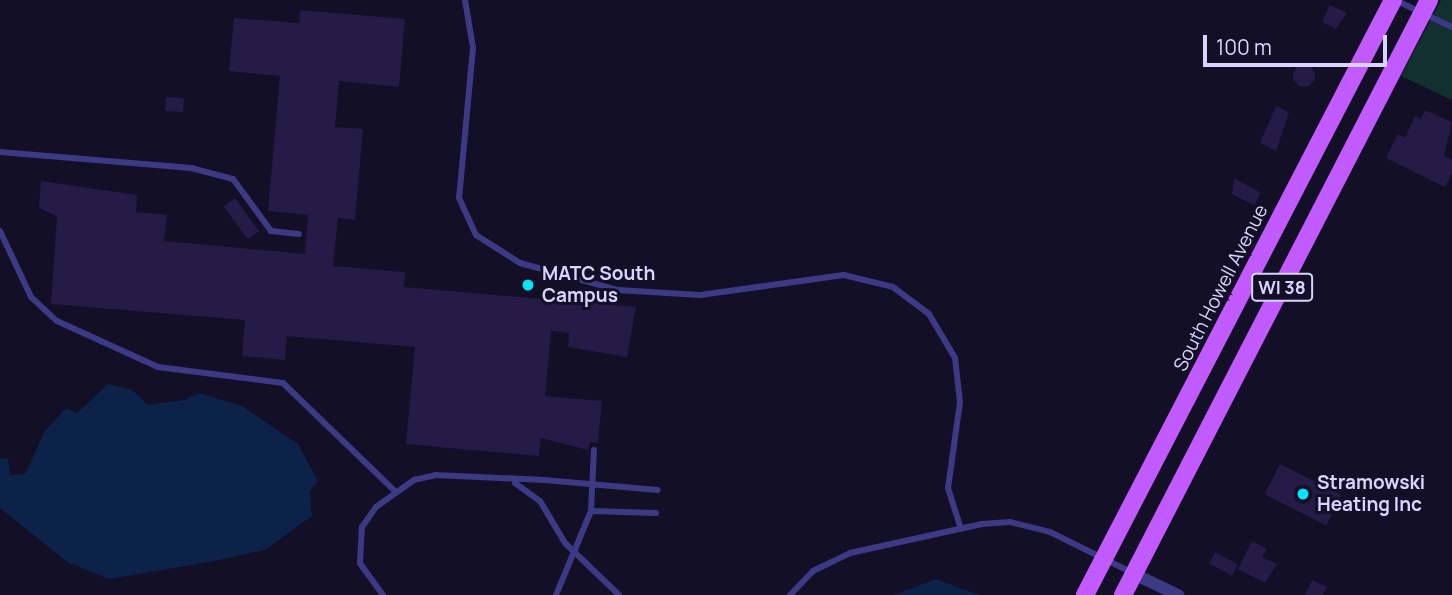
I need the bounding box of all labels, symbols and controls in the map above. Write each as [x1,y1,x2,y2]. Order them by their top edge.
scale bar [1207,21,1391,65]
text: 100 m [1216,33,1272,61]
street label: South Howell Avenue [1169,201,1273,375]
place label: MATC South Campus [542,263,655,307]
road number: WI 38 [1250,272,1314,302]
marker: MATC South Campus [520,277,536,293]
place label: Stramowski Heating Inc [1317,472,1425,516]
marker: Stramowski Heating Inc [1295,486,1311,502]

